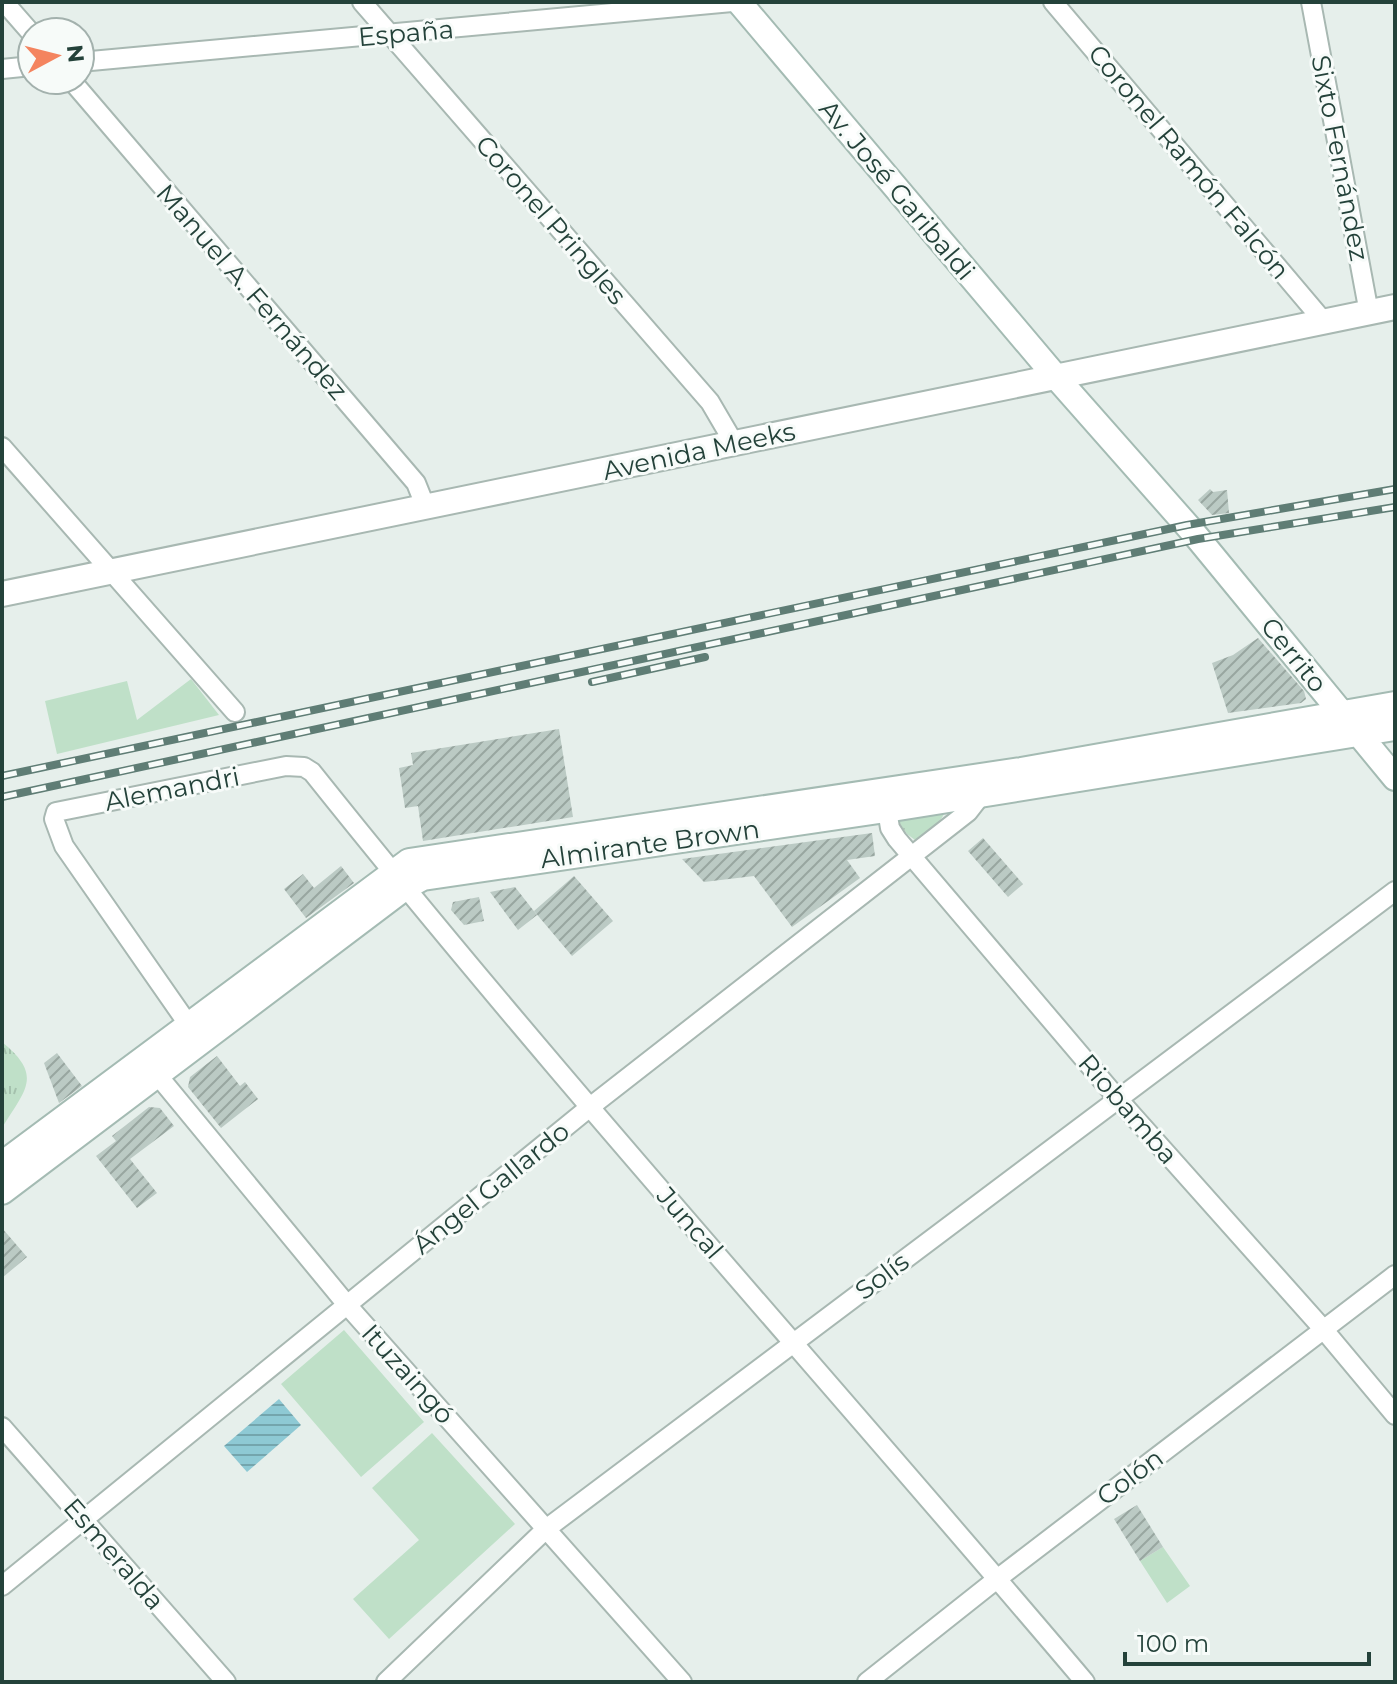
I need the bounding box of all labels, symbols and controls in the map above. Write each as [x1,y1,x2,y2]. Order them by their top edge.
street label: España [357,13,455,53]
north arrow [16,16,96,96]
street label: Coronel Ramón Falcón [1081,38,1297,286]
text: N [61,43,90,64]
street label: Sixto Fernández [1304,52,1376,264]
street label: Av. José Garibaldi [812,93,982,287]
street label: Coronel Pringles [469,129,633,311]
street label: Manuel A. Fernández [150,178,354,406]
street label: Avenida Meeks [600,415,798,487]
street label: Cerrito [1254,611,1334,699]
street label: Alemandri [102,760,242,818]
street label: Almirante Brown [538,813,762,875]
street label: Riobamba [1071,1047,1185,1171]
street label: Ángel Gallardo [406,1115,576,1261]
street label: Juncal [649,1180,730,1266]
street label: Solís [849,1245,915,1307]
street label: Ituzaingó [355,1318,461,1430]
street label: Colón [1090,1442,1170,1512]
street label: Esmeralda [57,1491,171,1617]
scale bar [1125,1616,1369,1666]
text: 100 m [1137,1629,1209,1658]

